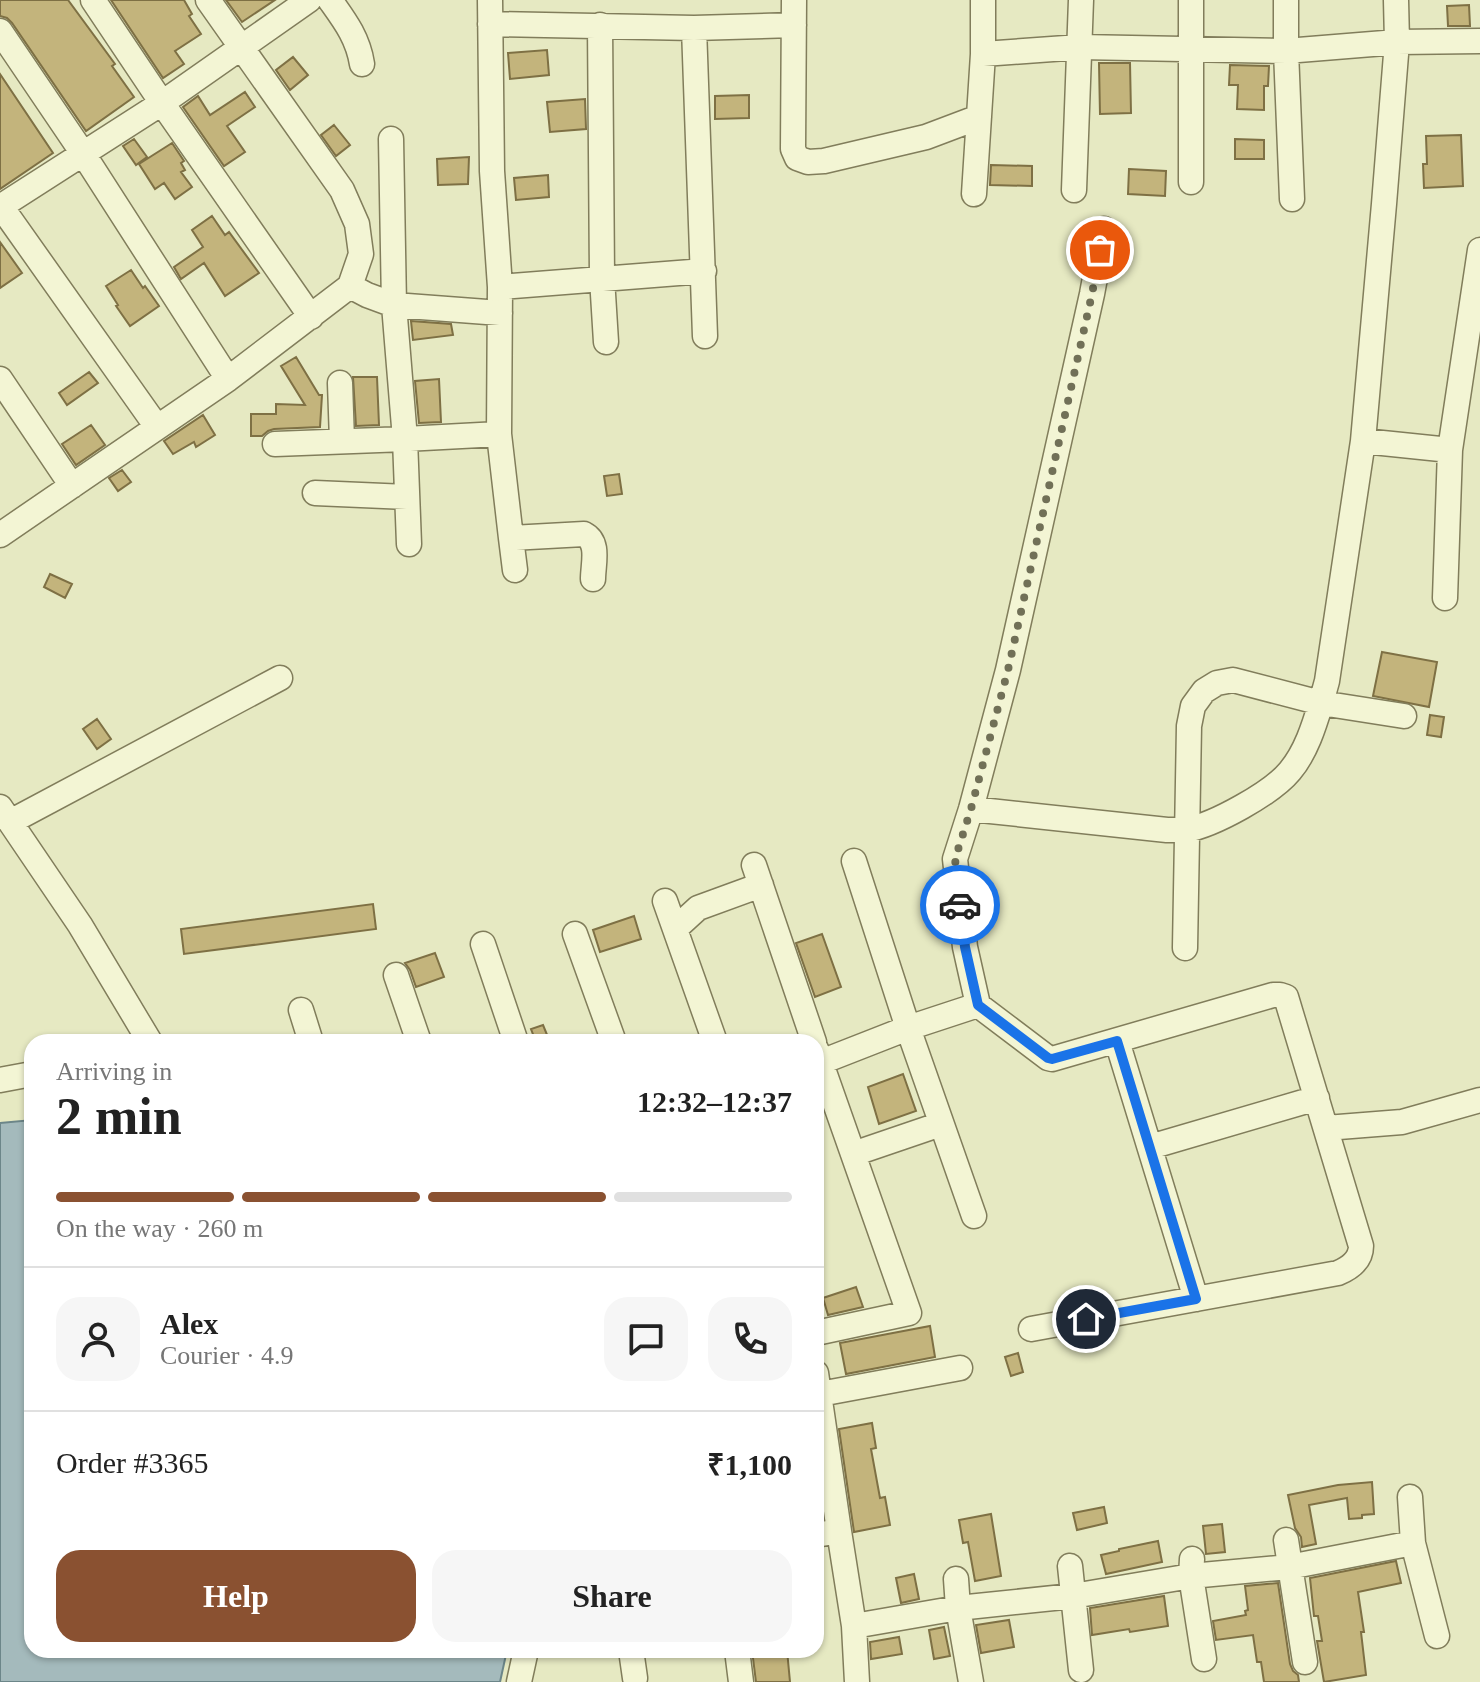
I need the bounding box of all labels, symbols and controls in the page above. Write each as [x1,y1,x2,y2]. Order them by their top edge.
pin [1066,216,1134,284]
icon: bag [1078,228,1122,272]
courier [920,865,1000,945]
icon: car [938,883,982,927]
text: Arriving in [56,1057,172,1086]
text: 12:32–12:37 [637,1085,792,1118]
text: 2 min [56,1088,182,1145]
text: On the way · 260 m [56,1214,263,1243]
pin [1052,1285,1120,1353]
button: person [56,1297,140,1381]
button: chat [604,1297,688,1381]
button: phone [708,1297,792,1381]
icon: home [1064,1297,1108,1341]
text: Alex [160,1307,218,1340]
text: Courier · 4.9 [160,1341,294,1370]
text: Order #3365 [56,1446,208,1479]
text: ₹1,100 [707,1448,792,1481]
button: Help [56,1550,416,1642]
button: Share [432,1550,792,1642]

